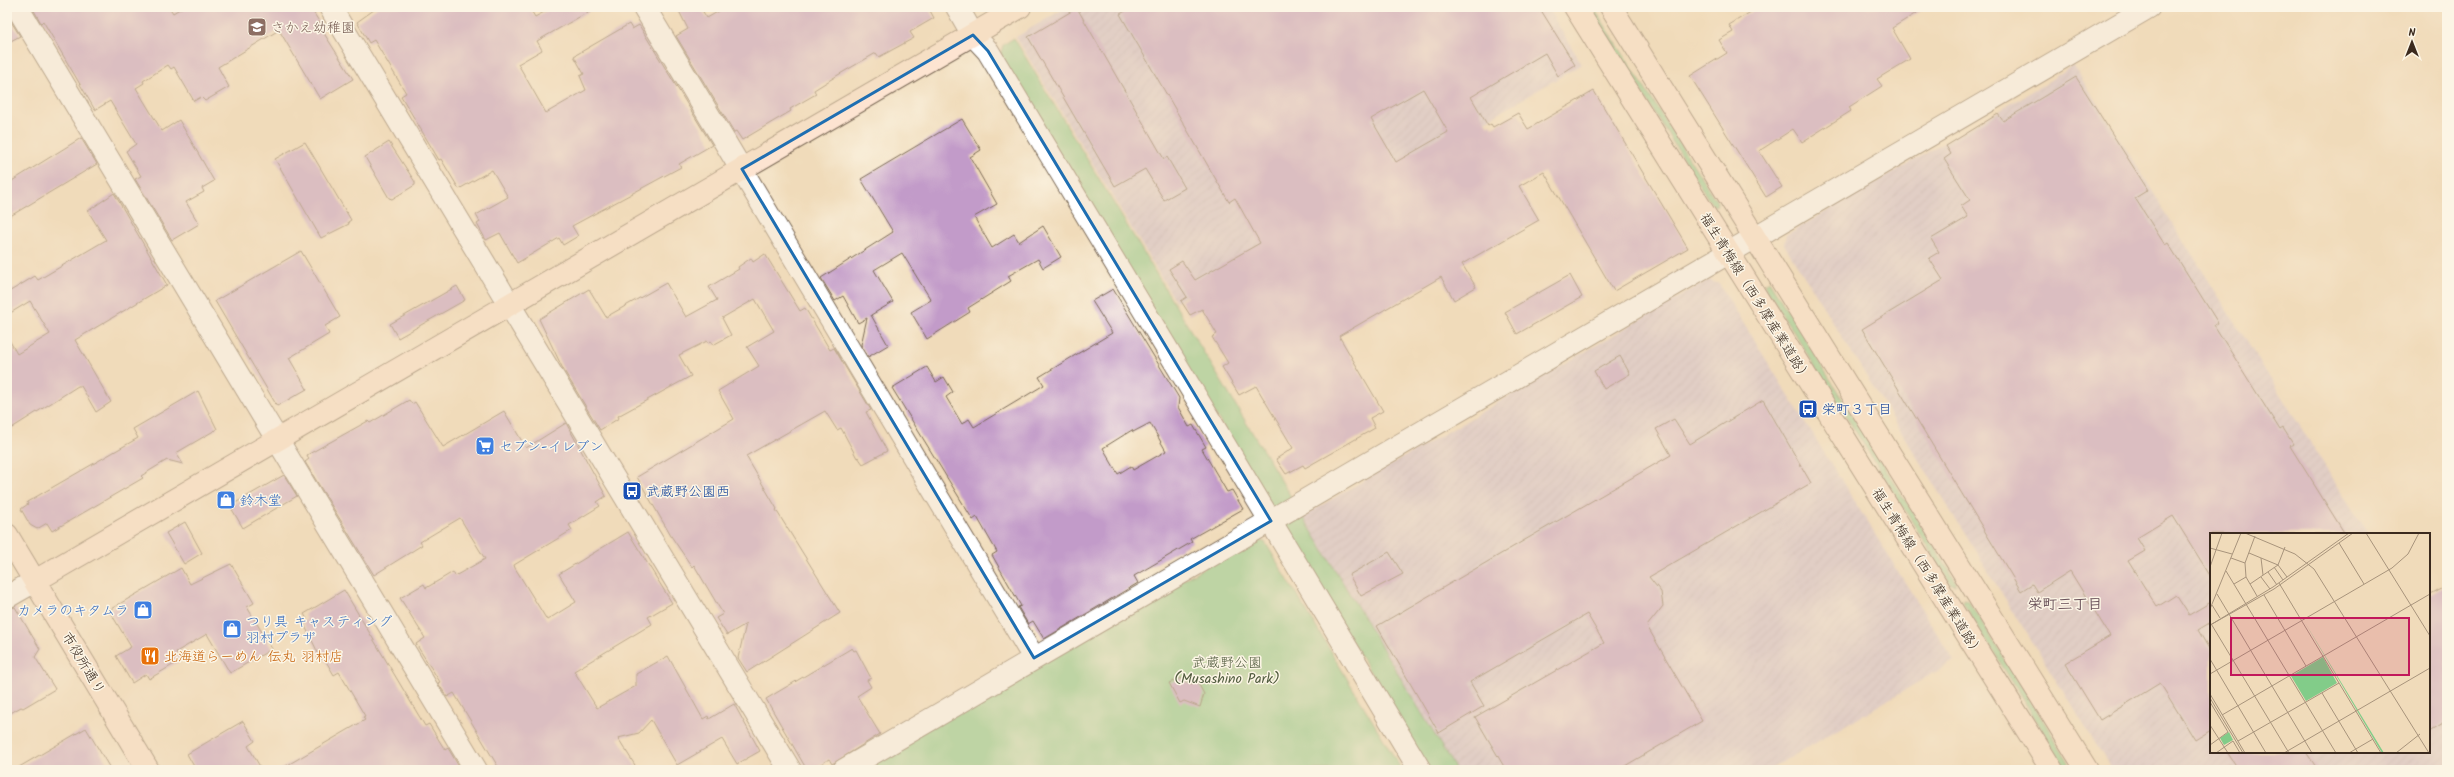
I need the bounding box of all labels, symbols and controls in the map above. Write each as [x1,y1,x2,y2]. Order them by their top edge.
school or university icon: さかえ幼稚園 [246,16,268,38]
place label: さかえ幼稚園 [271,17,355,39]
north arrow [2392,22,2432,62]
text: N [2409,24,2416,42]
street label: 福生青梅線（西多摩産業道路） [1694,209,1816,386]
bus stop icon: 栄町３丁目 [1797,398,1819,420]
place label: 栄町３丁目 [1822,399,1892,421]
supermarket icon: セブン-イレブン [474,435,496,457]
place label: セブン-イレブン [499,436,603,458]
bus stop icon: 武蔵野公園西 [621,480,643,502]
place label: 武蔵野公園西 [646,481,730,503]
street label: 福生青梅線（西多摩産業道路） [1866,484,1988,661]
shop icon: 鈴木堂 [215,489,237,511]
place label: 鈴木堂 [240,490,282,512]
inset map [2210,533,2430,753]
district label: 栄町三丁目 [2027,593,2103,617]
shop icon: カメラのキタムラ [132,599,154,621]
place label: カメラのキタムラ [17,600,129,622]
place label: つり具 キャスティング 羽村プラザ [246,611,392,649]
shop icon: つり具 キャスティング 羽村プラザ [221,618,243,640]
street label: 市役所通り [56,628,111,699]
restaurant icon: 北海道らーめん 伝丸 羽村店 [139,645,161,667]
place label: 北海道らーめん 伝丸 羽村店 [164,646,343,668]
park label: 武蔵野公園 (Musashino Park) [1174,652,1280,690]

